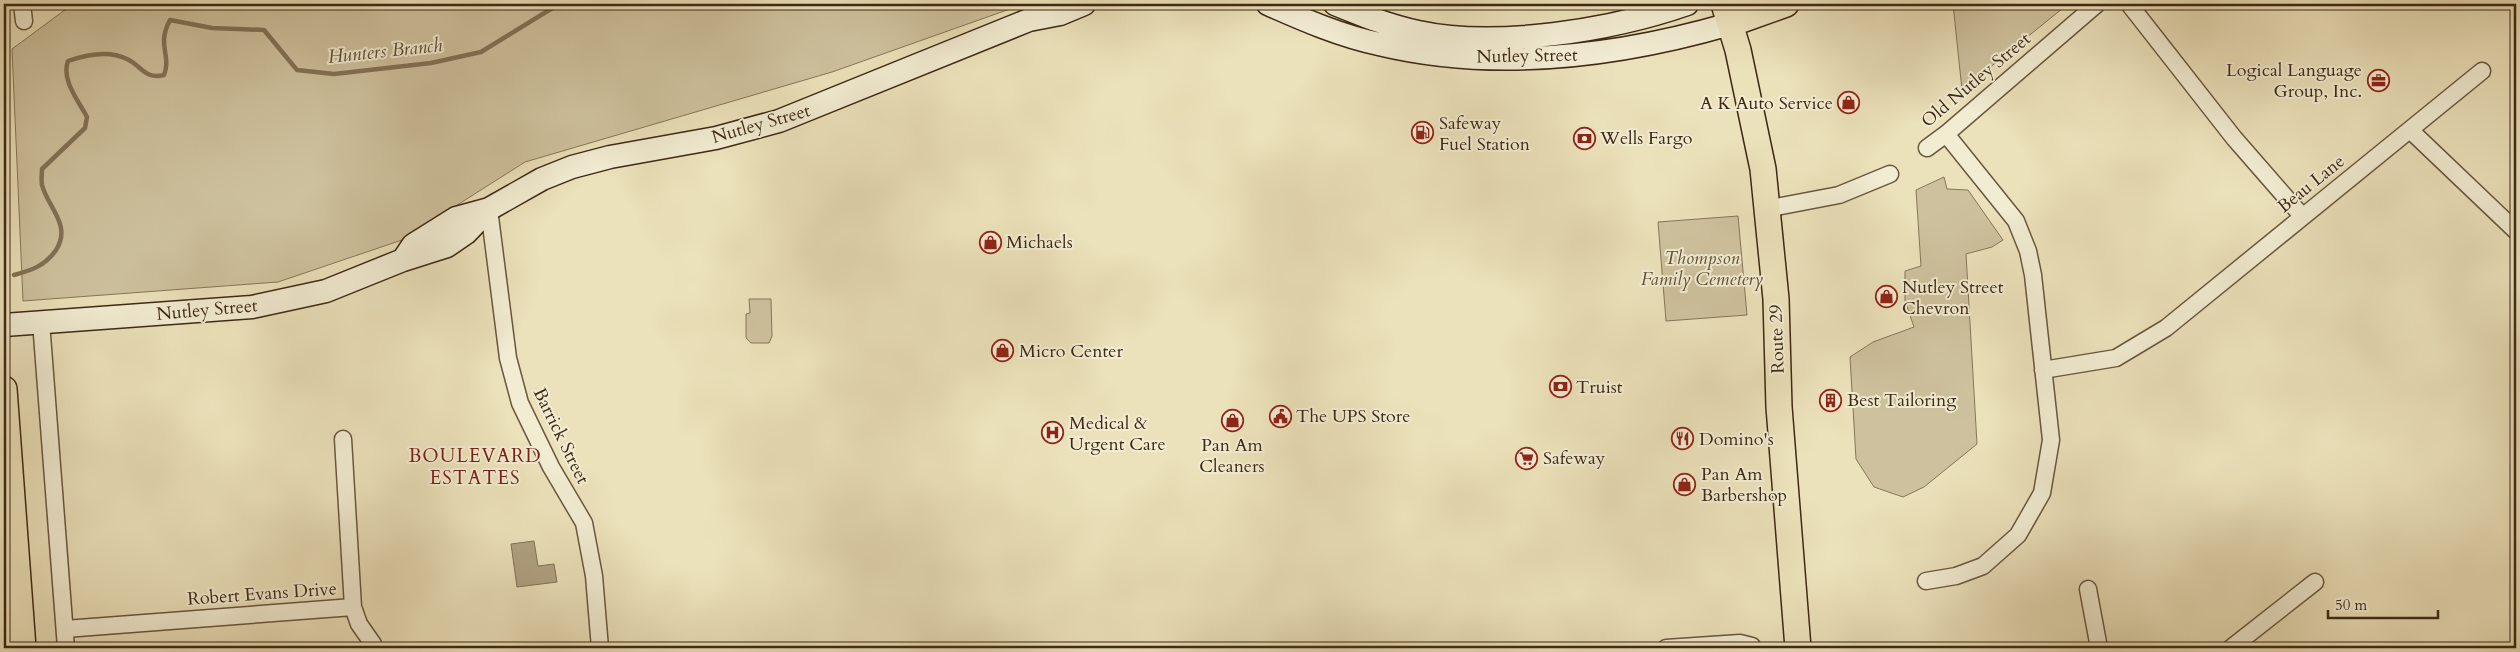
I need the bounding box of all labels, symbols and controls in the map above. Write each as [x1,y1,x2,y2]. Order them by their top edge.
street label: Old Nutley Street [1916,27,2036,133]
water label: Hunters Branch [327,32,443,70]
street label: Nutley Street [1476,43,1578,69]
place label: Logical Language Group, Inc. [2226,58,2362,104]
office icon: Logical Language Group, Inc. [2366,68,2390,92]
place label: A K Auto Service [1700,91,1833,116]
shop icon: A K Auto Service [1837,91,1861,115]
street label: Nutley Street [709,98,813,150]
place label: Safeway Fuel Station [1439,111,1531,157]
fuel station icon: Safeway Fuel Station [1411,121,1435,145]
bank icon: Wells Fargo [1572,126,1596,150]
place label: Wells Fargo [1599,126,1693,151]
street label: Beau Lane [2272,149,2350,219]
shop icon: Michaels [978,230,1002,254]
place label: Michaels [1006,230,1073,255]
park label: Thompson Family Cemetery [1641,246,1763,292]
place label: Nutley Street Chevron [1902,275,2004,321]
shop icon: Nutley Street Chevron [1874,285,1898,309]
street label: Nutley Street [155,293,259,327]
street label: Route 29 [1763,304,1791,374]
shop icon: Micro Center [991,339,1015,363]
place label: Micro Center [1019,339,1123,364]
bank icon: Truist [1548,375,1572,399]
place label: Truist [1576,375,1623,400]
street label: Barrick Street [527,384,595,489]
building icon: Best Tailoring [1819,388,1843,412]
place label: Best Tailoring [1847,388,1957,413]
public building icon: The UPS Store [1268,404,1292,428]
place label: The UPS Store [1296,404,1410,429]
shop icon: Pan Am Cleaners [1220,408,1244,432]
place label: Medical & Urgent Care [1069,411,1166,457]
hospital icon: Medical & Urgent Care [1041,421,1065,445]
restaurant icon: Domino's [1671,427,1695,451]
place label: Domino's [1699,427,1774,452]
place label: Pan Am Cleaners [1199,433,1265,479]
district label: BOULEVARD ESTATES [408,443,542,491]
supermarket icon: Safeway [1515,446,1539,470]
place label: Safeway [1543,446,1606,471]
place label: Pan Am Barbershop [1701,462,1787,508]
shop icon: Pan Am Barbershop [1673,472,1697,496]
street label: Robert Evans Drive [186,576,338,612]
scale bar [2328,587,2438,619]
text: 50 m [2335,595,2367,615]

